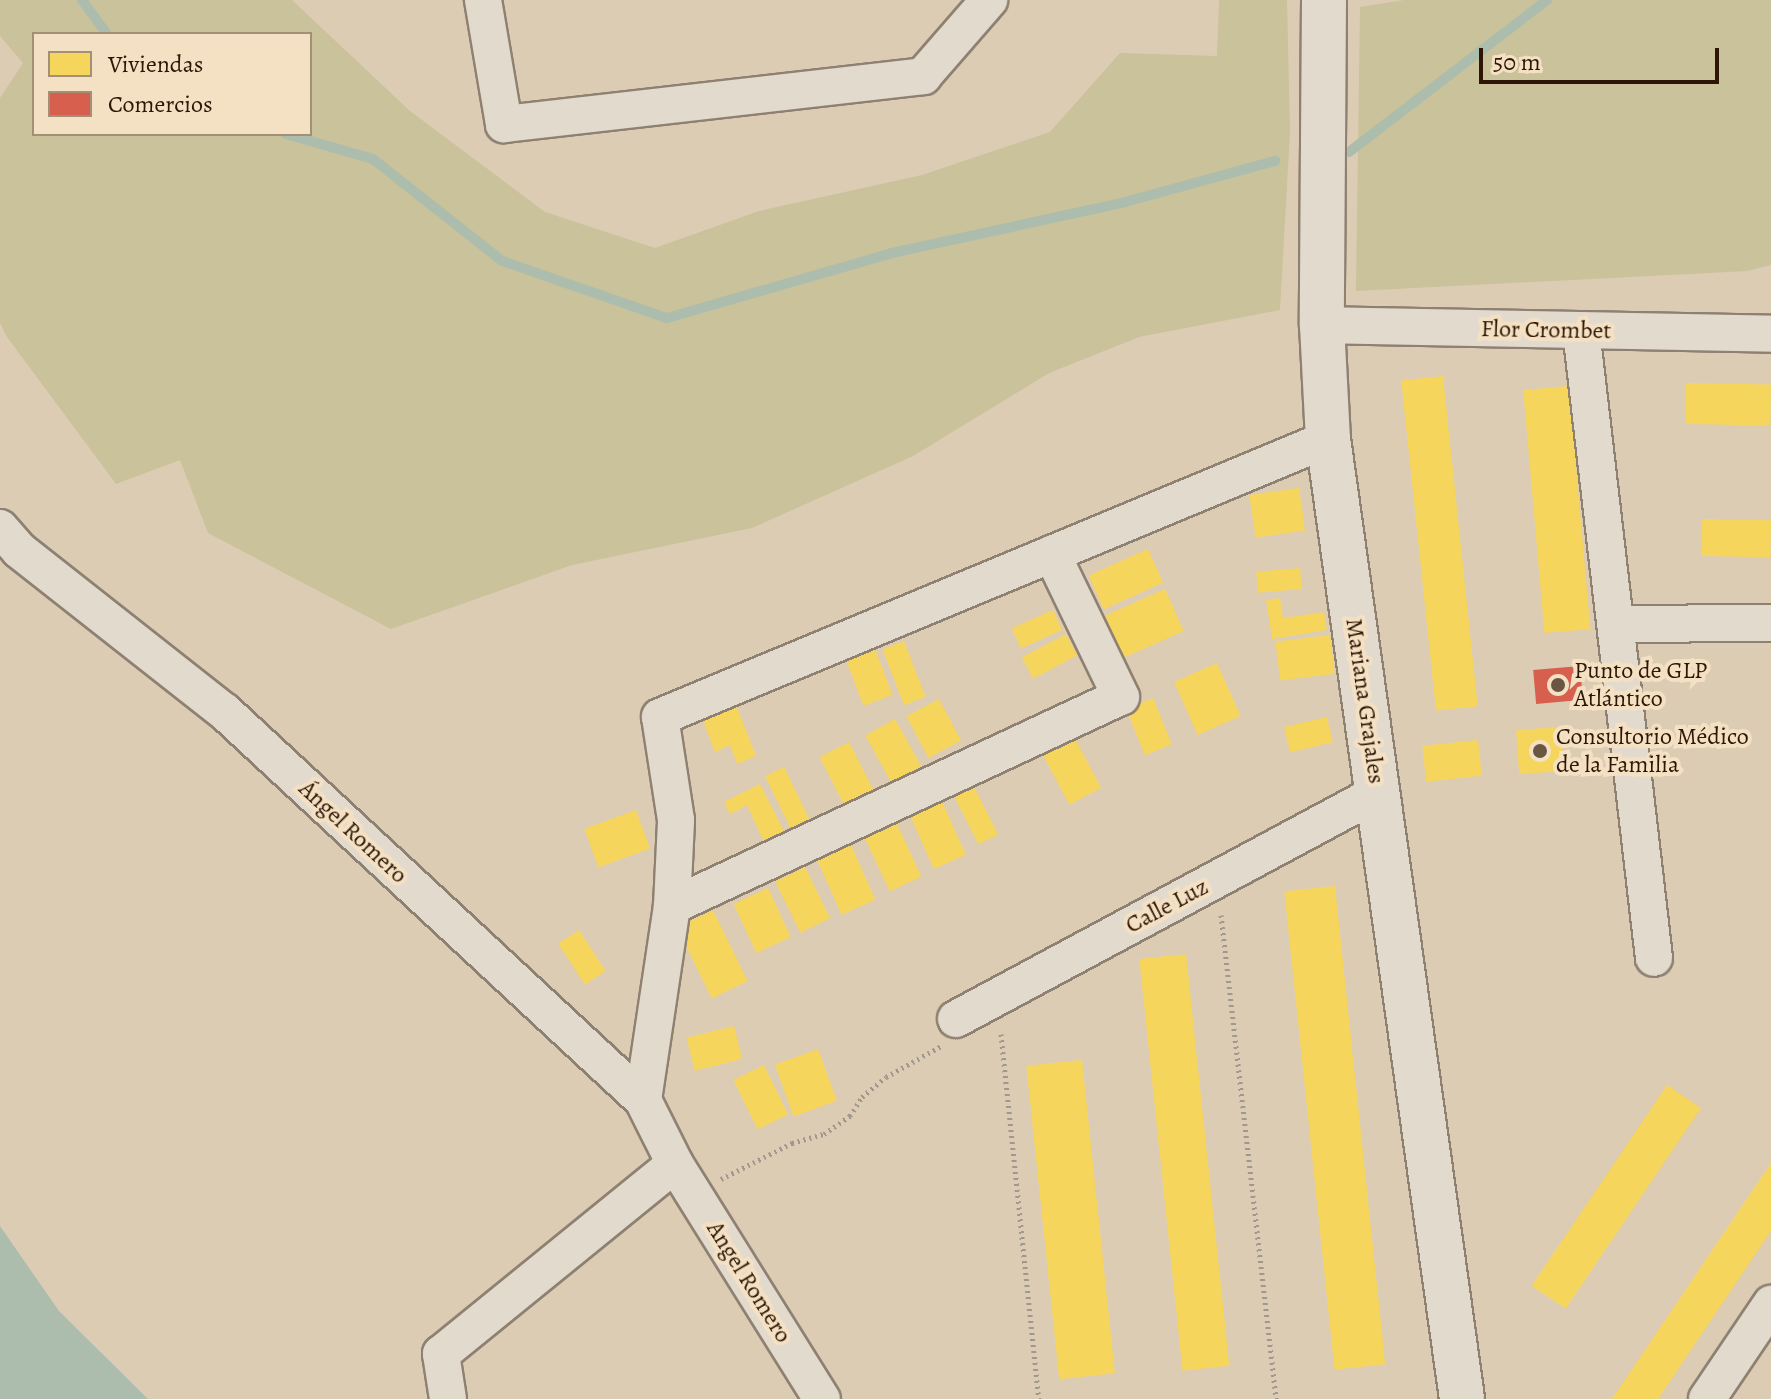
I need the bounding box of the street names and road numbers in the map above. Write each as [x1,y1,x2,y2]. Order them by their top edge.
street label: Flor Crombet [1481,314,1611,346]
street label: Mariana Grajales [1339,617,1391,785]
street label: Ángel Romero [293,775,413,889]
street label: Calle Luz [1121,872,1213,940]
street label: Angel Romero [700,1216,798,1348]

